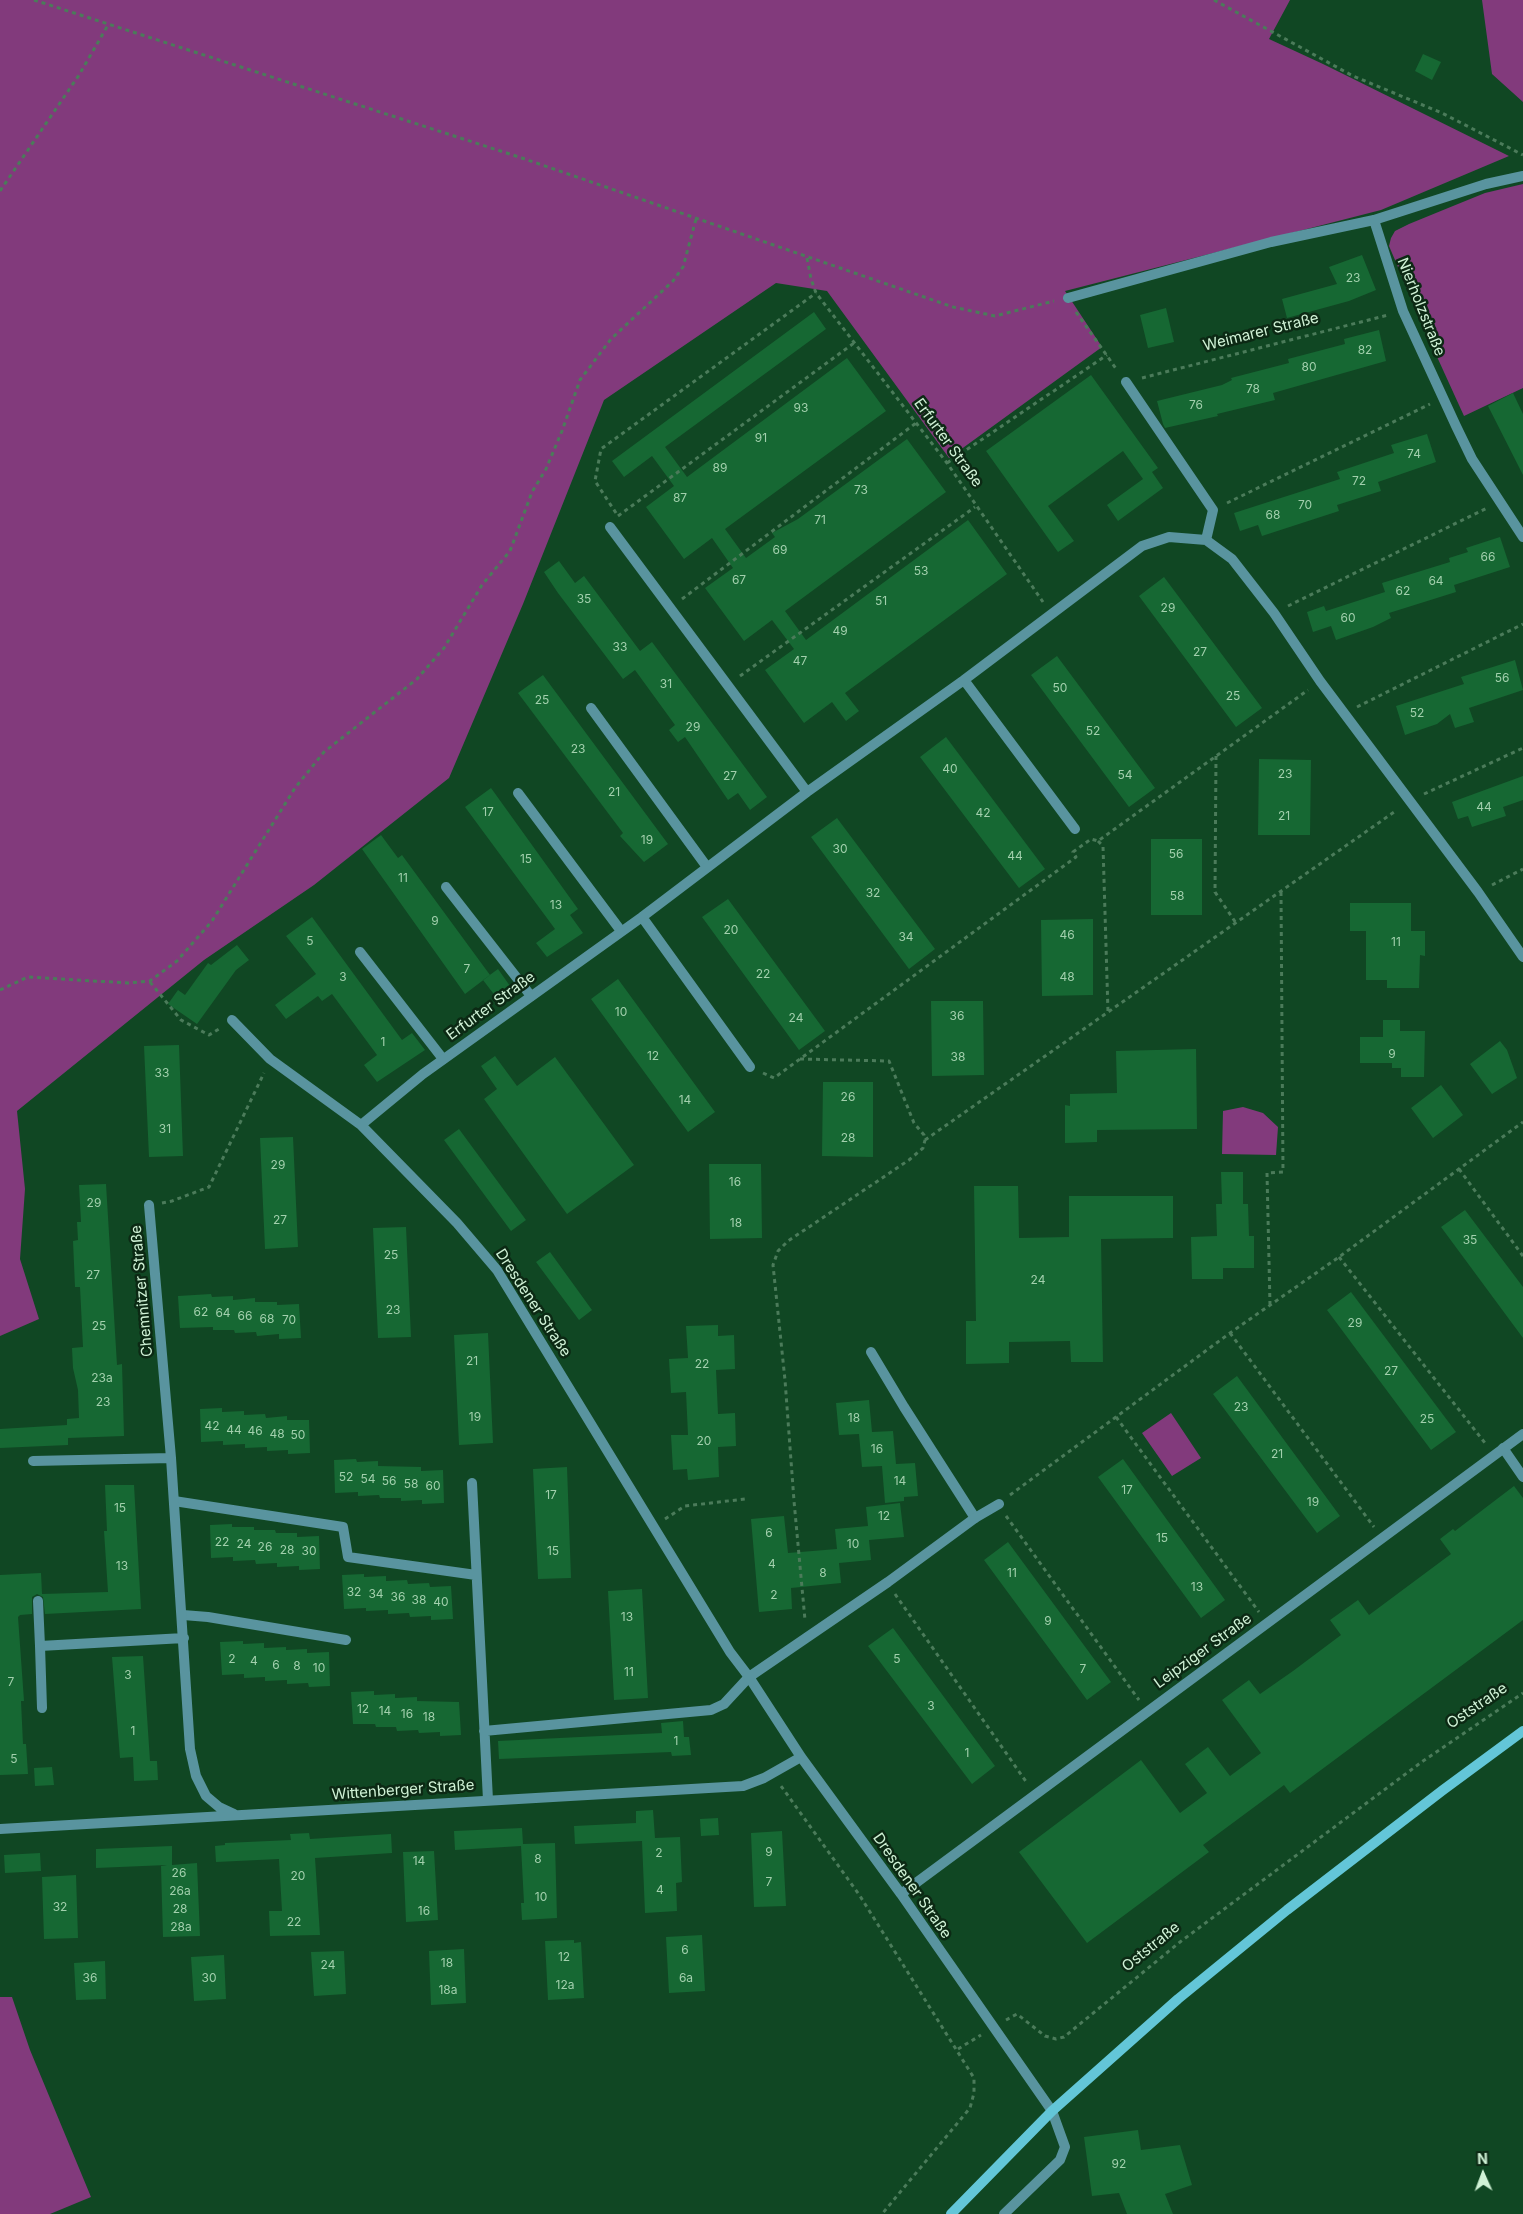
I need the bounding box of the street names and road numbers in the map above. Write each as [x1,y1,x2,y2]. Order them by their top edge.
street label: Nierholzstraße [1393,255,1449,359]
street label: Weimarer Straße [1201,309,1321,355]
street label: Erfurter Straße [910,395,986,491]
street label: Erfurter Straße [443,968,539,1044]
street label: Chemnitzer Straße [127,1224,157,1358]
street label: Dresdener Straße [491,1246,575,1360]
street label: Leipziger Straße [1151,1610,1255,1692]
street label: Oststraße [1443,1679,1511,1733]
street label: Wittenberger Straße [331,1776,475,1804]
street label: Dresdener Straße [869,1830,955,1942]
street label: Oststraße [1119,1918,1183,1976]

